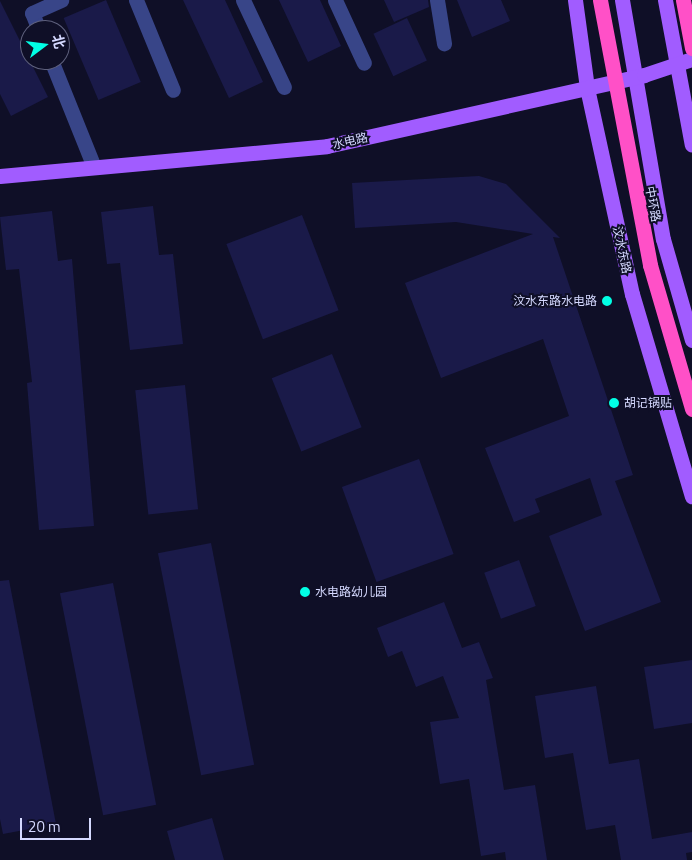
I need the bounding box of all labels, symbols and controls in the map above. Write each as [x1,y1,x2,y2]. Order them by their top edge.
north arrow [20,20,70,70]
text: 北 [47,32,71,51]
street label: 水电路 [331,130,369,152]
street label: 中环路 [642,185,664,223]
street label: 汶水东路 [610,225,634,275]
place label: 汶水东路水电路 [513,294,597,308]
marker: 汶水东路水电路 [601,295,613,307]
place label: 胡记锅贴 [624,396,672,410]
marker: 胡记锅贴 [608,397,620,409]
place label: 水电路幼儿园 [315,585,387,599]
marker: 水电路幼儿园 [299,586,311,598]
scale bar [22,808,94,840]
text: 20 m [28,815,61,838]

